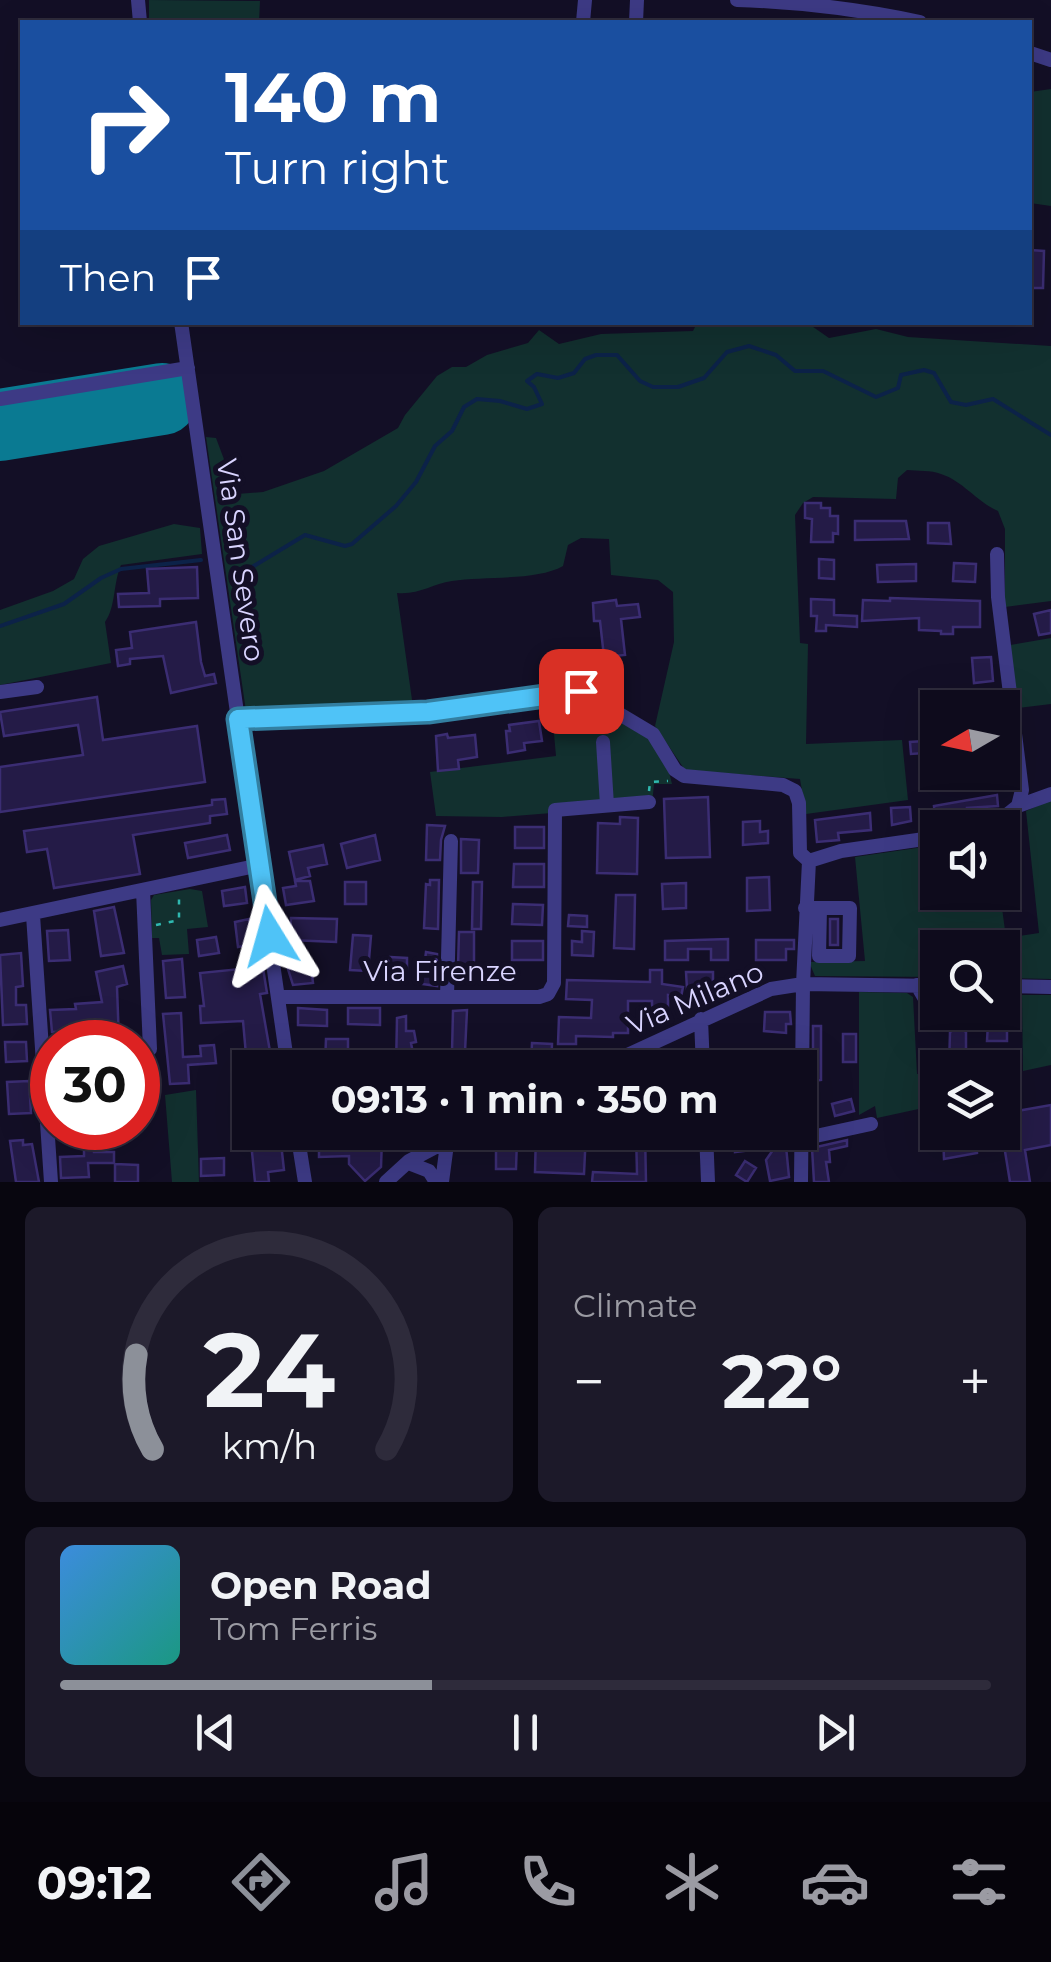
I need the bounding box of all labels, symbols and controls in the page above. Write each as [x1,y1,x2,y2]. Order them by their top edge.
text: 140 m [225,54,441,140]
icon: right [60,60,190,190]
text: Turn right [225,140,450,195]
icon: arrive [176,250,231,305]
text: Then [60,254,156,301]
street label: Via San Severo [210,456,272,664]
pin [539,649,624,734]
icon: arrive [554,664,609,719]
north arrow [920,690,1020,790]
map controls [920,690,1020,1150]
button: sound [920,810,1020,910]
position arrow [218,884,322,988]
button: search [920,930,1020,1030]
street label: Via Firenze [363,954,517,988]
street label: Via Milano [622,954,768,1042]
speed limit sign: 30 [30,1020,160,1150]
button: layers [920,1050,1020,1150]
text: 09:13 · 1 min · 350 m [331,1076,718,1123]
text: Climate [573,1286,697,1325]
text: 24 [203,1306,335,1433]
text: 22° [722,1335,842,1427]
text: − [573,1348,605,1415]
text: + [959,1348,991,1415]
text: km/h [221,1424,317,1468]
text: Open Road [210,1562,432,1609]
text: Tom Ferris [210,1609,377,1648]
icon: previous [188,1705,243,1760]
icon: pause [498,1705,553,1760]
icon: next [808,1705,863,1760]
icon: directions [226,1847,296,1917]
icon: music [369,1847,439,1917]
icon: phone [513,1847,583,1917]
icon: climate [657,1847,727,1917]
icon: car [800,1847,870,1917]
icon: filters [944,1847,1014,1917]
text: 09:12 [37,1855,152,1910]

